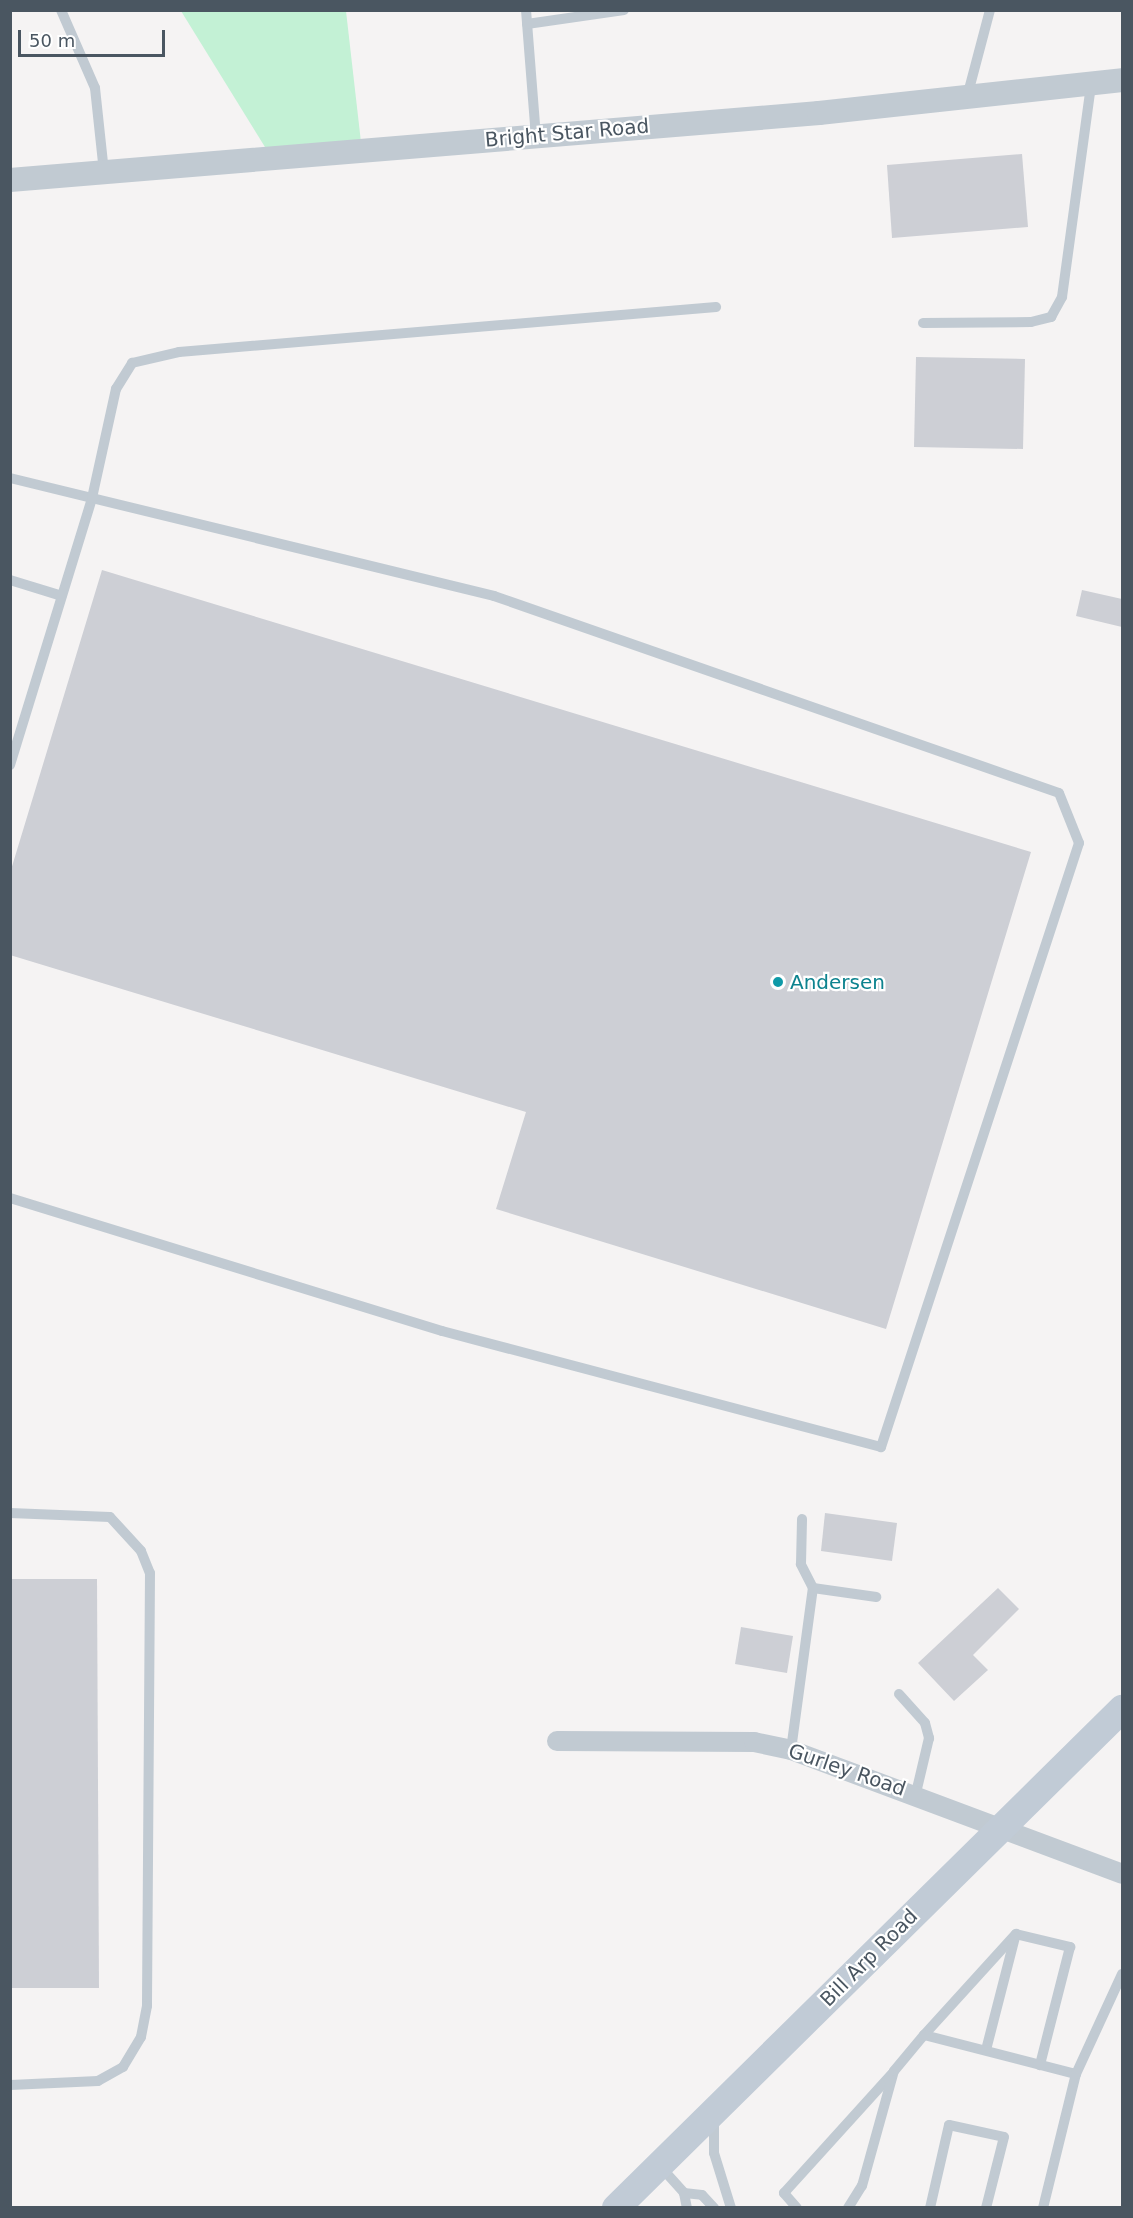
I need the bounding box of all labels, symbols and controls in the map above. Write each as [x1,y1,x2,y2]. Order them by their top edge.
scale bar [21,18,168,56]
text: 50 m [29,30,75,51]
street label: Bright Star Road [484,114,650,152]
place label: Andersen [790,970,885,994]
marker: Andersen [771,975,785,989]
street label: Gurley Road [785,1739,909,1801]
street label: Bill Arp Road [815,1904,923,2012]

